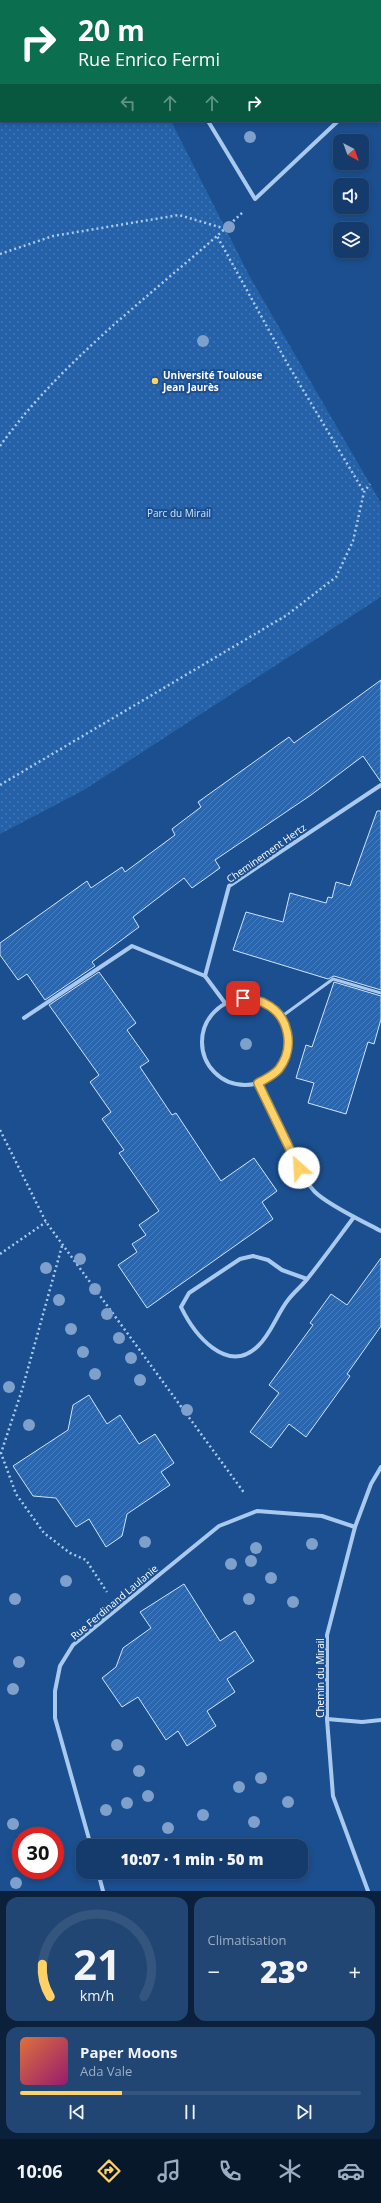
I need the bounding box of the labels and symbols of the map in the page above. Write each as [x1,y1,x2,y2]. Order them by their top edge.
north arrow [333,134,369,170]
place label: Université Toulouse Jean Jaurès [162,368,263,394]
marker: Université Toulouse Jean Jaurès [150,376,160,386]
park label: Parc du Mirail [147,506,211,520]
street label: Cheminement Hertz [223,820,309,886]
pin [226,981,260,1015]
position arrow [278,1147,320,1189]
street label: Rue Ferdinand Laulanie [67,1561,161,1643]
street label: Chemin du Mirail [313,1638,327,1718]
speed limit sign: 30 [12,1827,64,1879]

